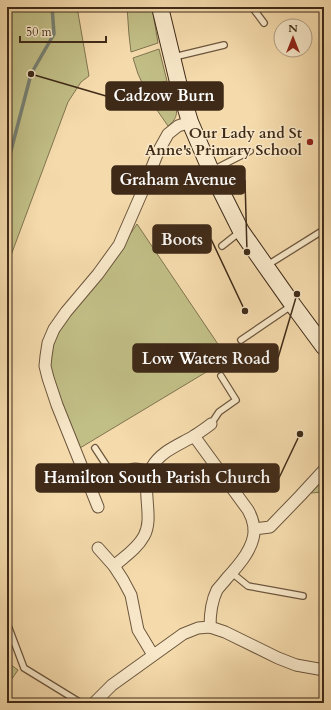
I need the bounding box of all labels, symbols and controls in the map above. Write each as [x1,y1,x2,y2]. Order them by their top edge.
scale bar [20,18,106,44]
north arrow [273,18,313,58]
text: N [288,21,298,36]
text: 50 m [26,24,53,40]
callout: Cadzow Burn [106,82,223,110]
text: Cadzow Burn [113,85,215,107]
place label: Our Lady and St Anne's Primary School [145,123,303,160]
marker: Our Lady and St Anne's Primary School [305,137,315,147]
callout: Graham Avenue [112,166,245,194]
text: Graham Avenue [119,169,237,191]
callout: Boots [153,225,211,253]
text: Boots [161,229,203,251]
callout: Low Waters Road [133,344,278,372]
text: Low Waters Road [142,348,270,370]
callout: Hamilton South Parish Church [36,464,279,492]
text: Hamilton South Parish Church [43,467,271,489]

